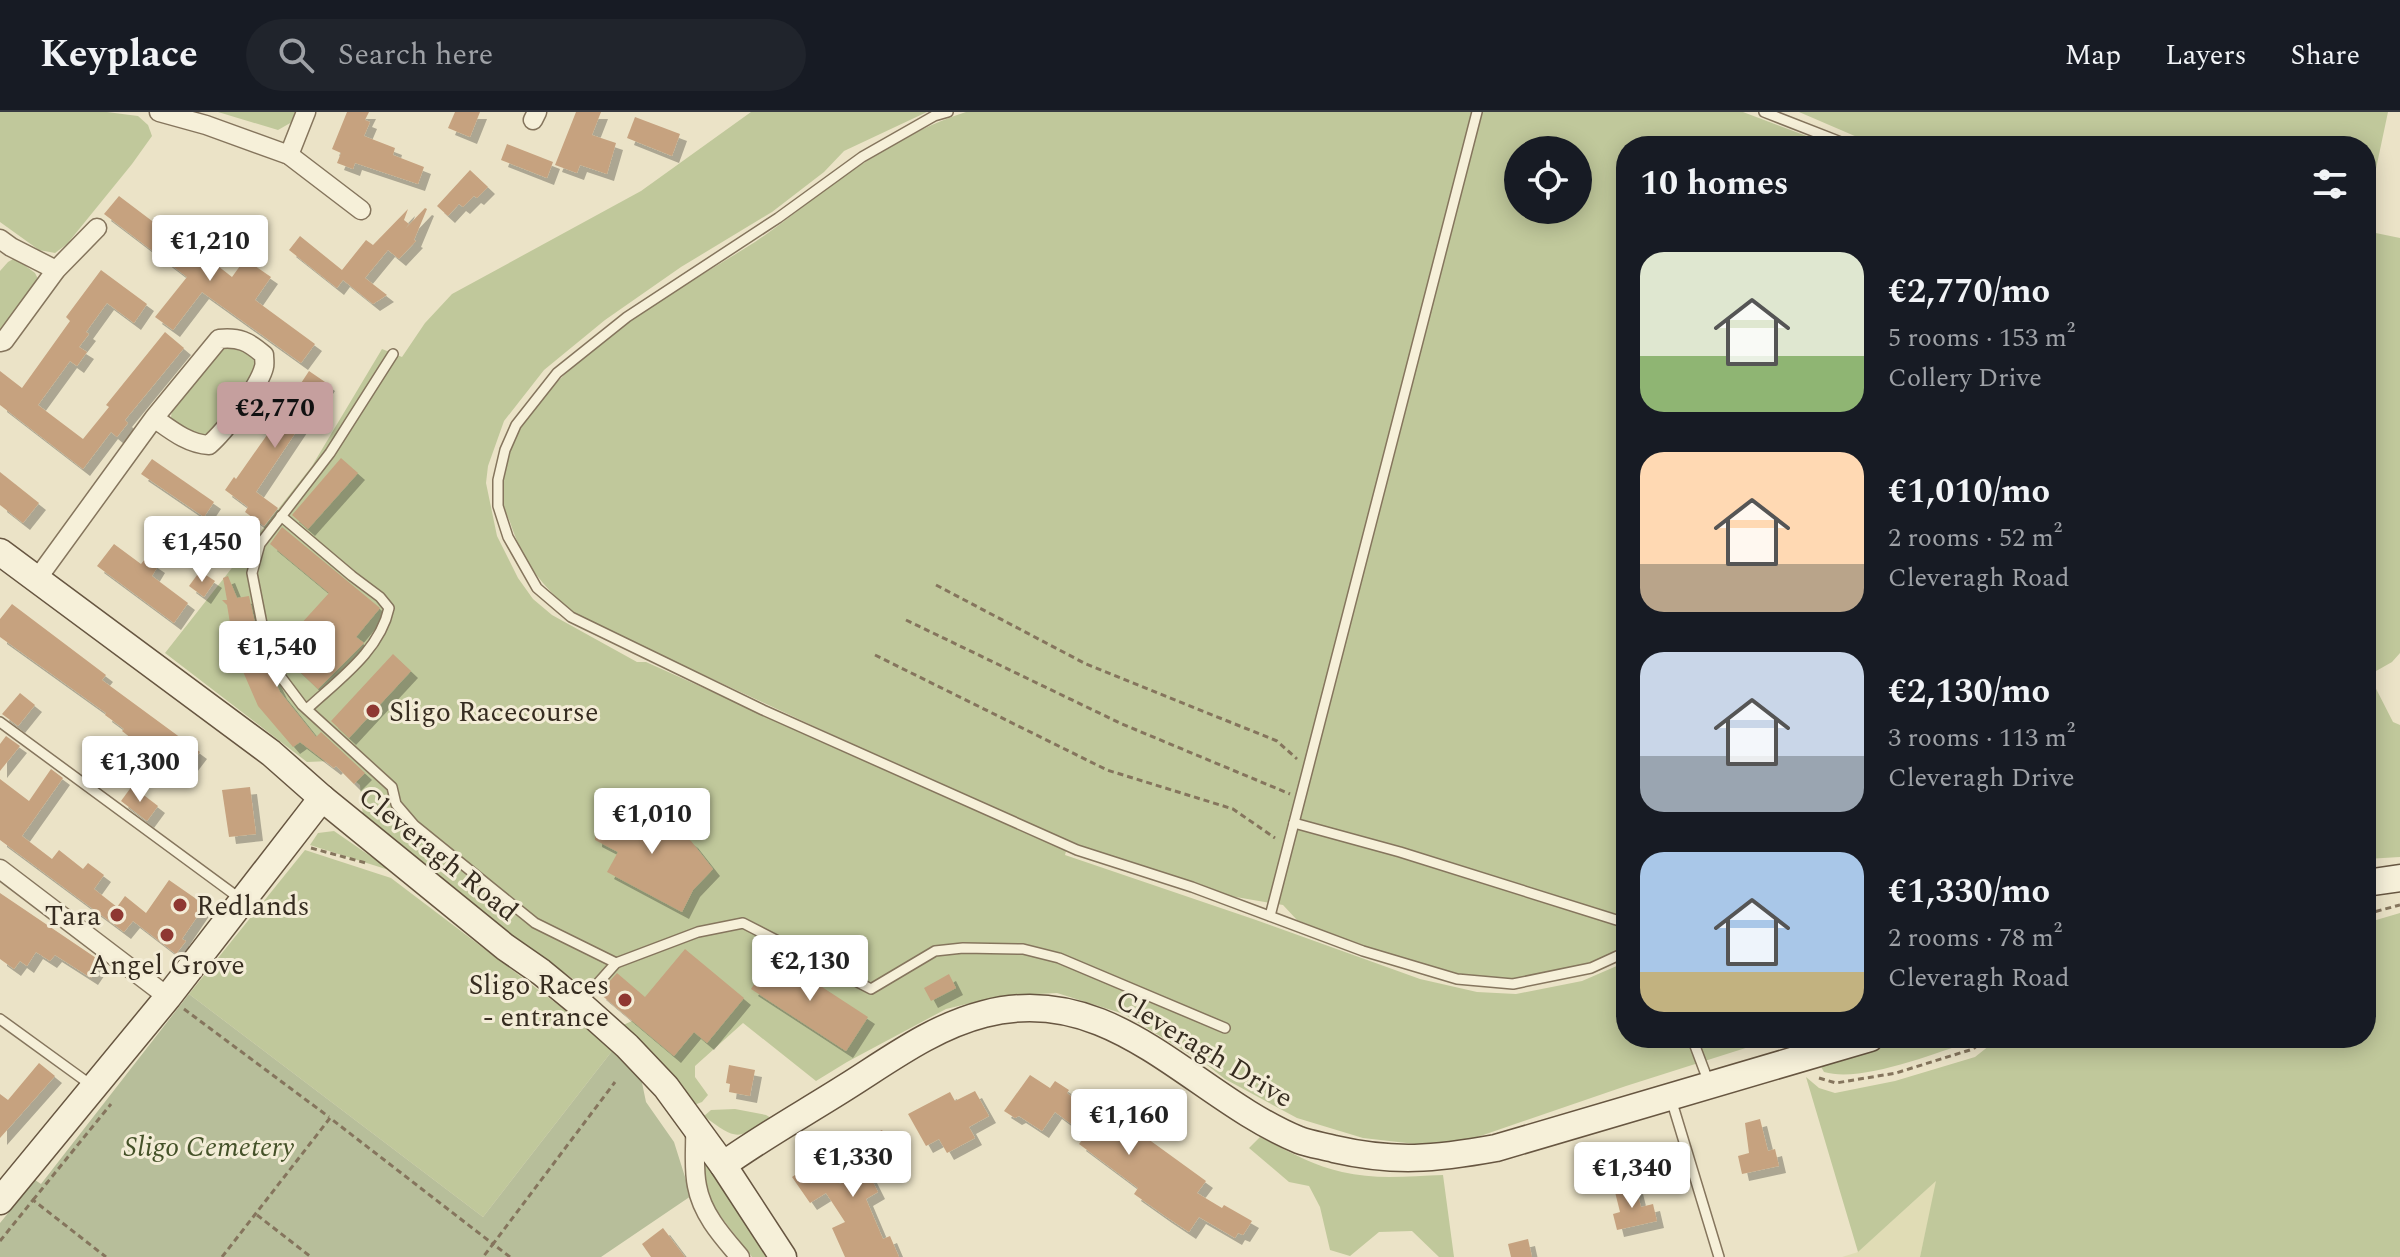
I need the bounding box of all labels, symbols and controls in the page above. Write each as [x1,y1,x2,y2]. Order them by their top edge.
search box [246,19,806,91]
text: Keyplace [40,26,198,84]
text: Search here [338,32,493,78]
icon: search [274,33,318,77]
text: Map [2065,34,2121,77]
text: Layers [2165,34,2247,77]
text: Share [2291,34,2360,77]
map controls [1504,136,1592,224]
button: locate [1504,136,1592,224]
text: 10 homes [1640,158,1789,210]
icon: filters [2308,162,2352,206]
pin: €1,210 [145,215,275,283]
text: €1,210 [170,221,250,261]
text: €2,770/mo [1888,266,2050,318]
icon: home [1704,284,1800,380]
text: 5 rooms · 153 m² [1888,318,2075,358]
text: Collery Drive [1888,358,2042,398]
pin: €2,770 [210,382,340,450]
text: €2,770 [235,388,315,428]
text: €1,010/mo [1888,466,2050,518]
icon: home [1704,484,1800,580]
pin: €1,450 [137,516,267,584]
text: 2 rooms · 52 m² [1888,518,2062,558]
text: €1,450 [162,522,242,562]
text: Cleveragh Road [1888,558,2070,598]
pin: €1,540 [212,621,342,689]
text: €1,540 [237,627,317,667]
text: €2,130/mo [1888,666,2050,718]
icon: home [1704,684,1800,780]
place label: Sligo Racecourse [389,691,598,734]
marker: Sligo Racecourse [364,702,382,720]
text: 3 rooms · 113 m² [1888,718,2075,758]
pin: €1,300 [75,736,205,804]
text: €1,300 [100,742,180,782]
text: Cleveragh Drive [1888,758,2075,798]
street label: Cleveragh Road [349,776,528,932]
pin: €1,010 [587,788,717,856]
text: €1,010 [612,794,692,834]
text: €1,330/mo [1888,866,2050,918]
icon: home [1704,884,1800,980]
place label: Redlands [196,885,310,928]
place label: Tara [44,895,101,938]
marker: Redlands [171,896,189,914]
marker: Tara [108,906,126,924]
text: 2 rooms · 78 m² [1888,918,2062,958]
marker: Angel Grove [158,926,176,944]
pin: €2,130 [745,935,875,1003]
text: €2,130 [770,941,850,981]
place label: Angel Grove [89,944,245,987]
text: Cleveragh Road [1888,958,2070,998]
place label: Sligo Races - entrance [468,964,609,1039]
street label: Cleveragh Drive [1107,979,1301,1119]
marker: Sligo Races - entrance [616,991,634,1009]
pin: €1,160 [1064,1089,1194,1157]
text: €1,160 [1089,1095,1169,1135]
park label: Sligo Cemetery [124,1126,295,1169]
pin: €1,330 [788,1131,918,1199]
text: €1,330 [813,1137,893,1177]
pin: €1,340 [1567,1142,1697,1210]
text: €1,340 [1592,1148,1672,1188]

